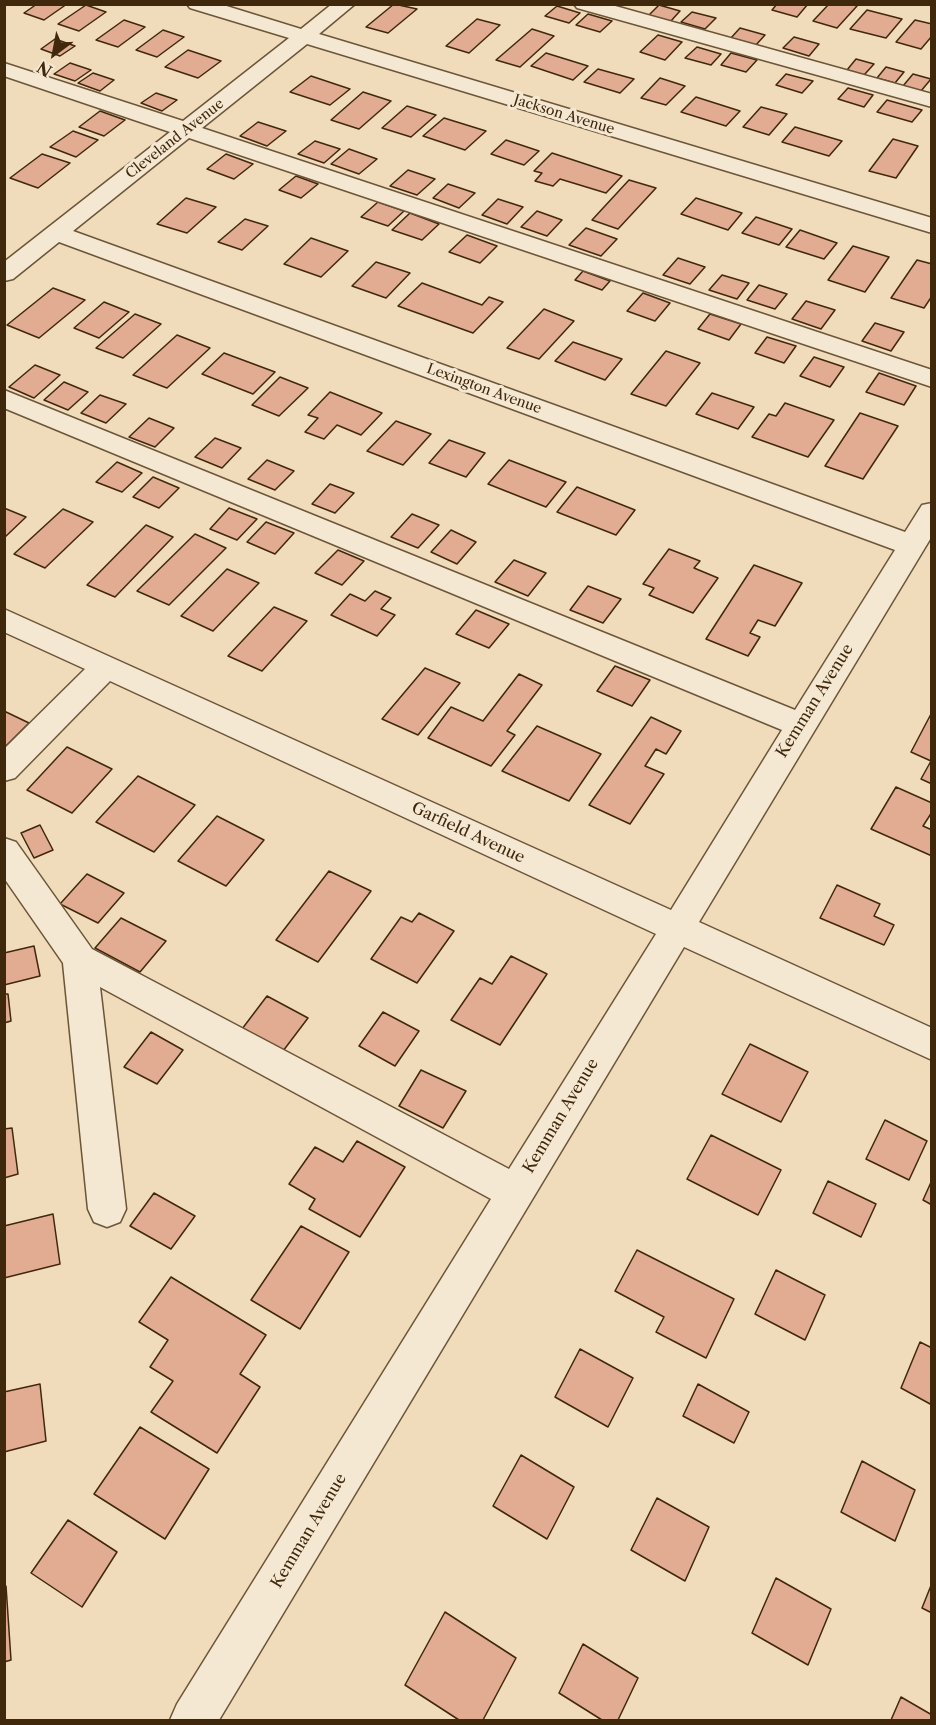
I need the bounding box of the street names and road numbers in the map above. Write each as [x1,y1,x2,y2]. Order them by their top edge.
street label: Jackson Avenue [512,92,616,138]
street label: Cleveland Avenue [123,95,227,183]
street label: Lexington Avenue [424,360,544,418]
street label: Kemman Avenue [772,641,858,761]
street label: Garfield Avenue [408,798,528,868]
street label: Kemman Avenue [519,1055,603,1177]
street label: Kemman Avenue [267,1470,351,1592]

